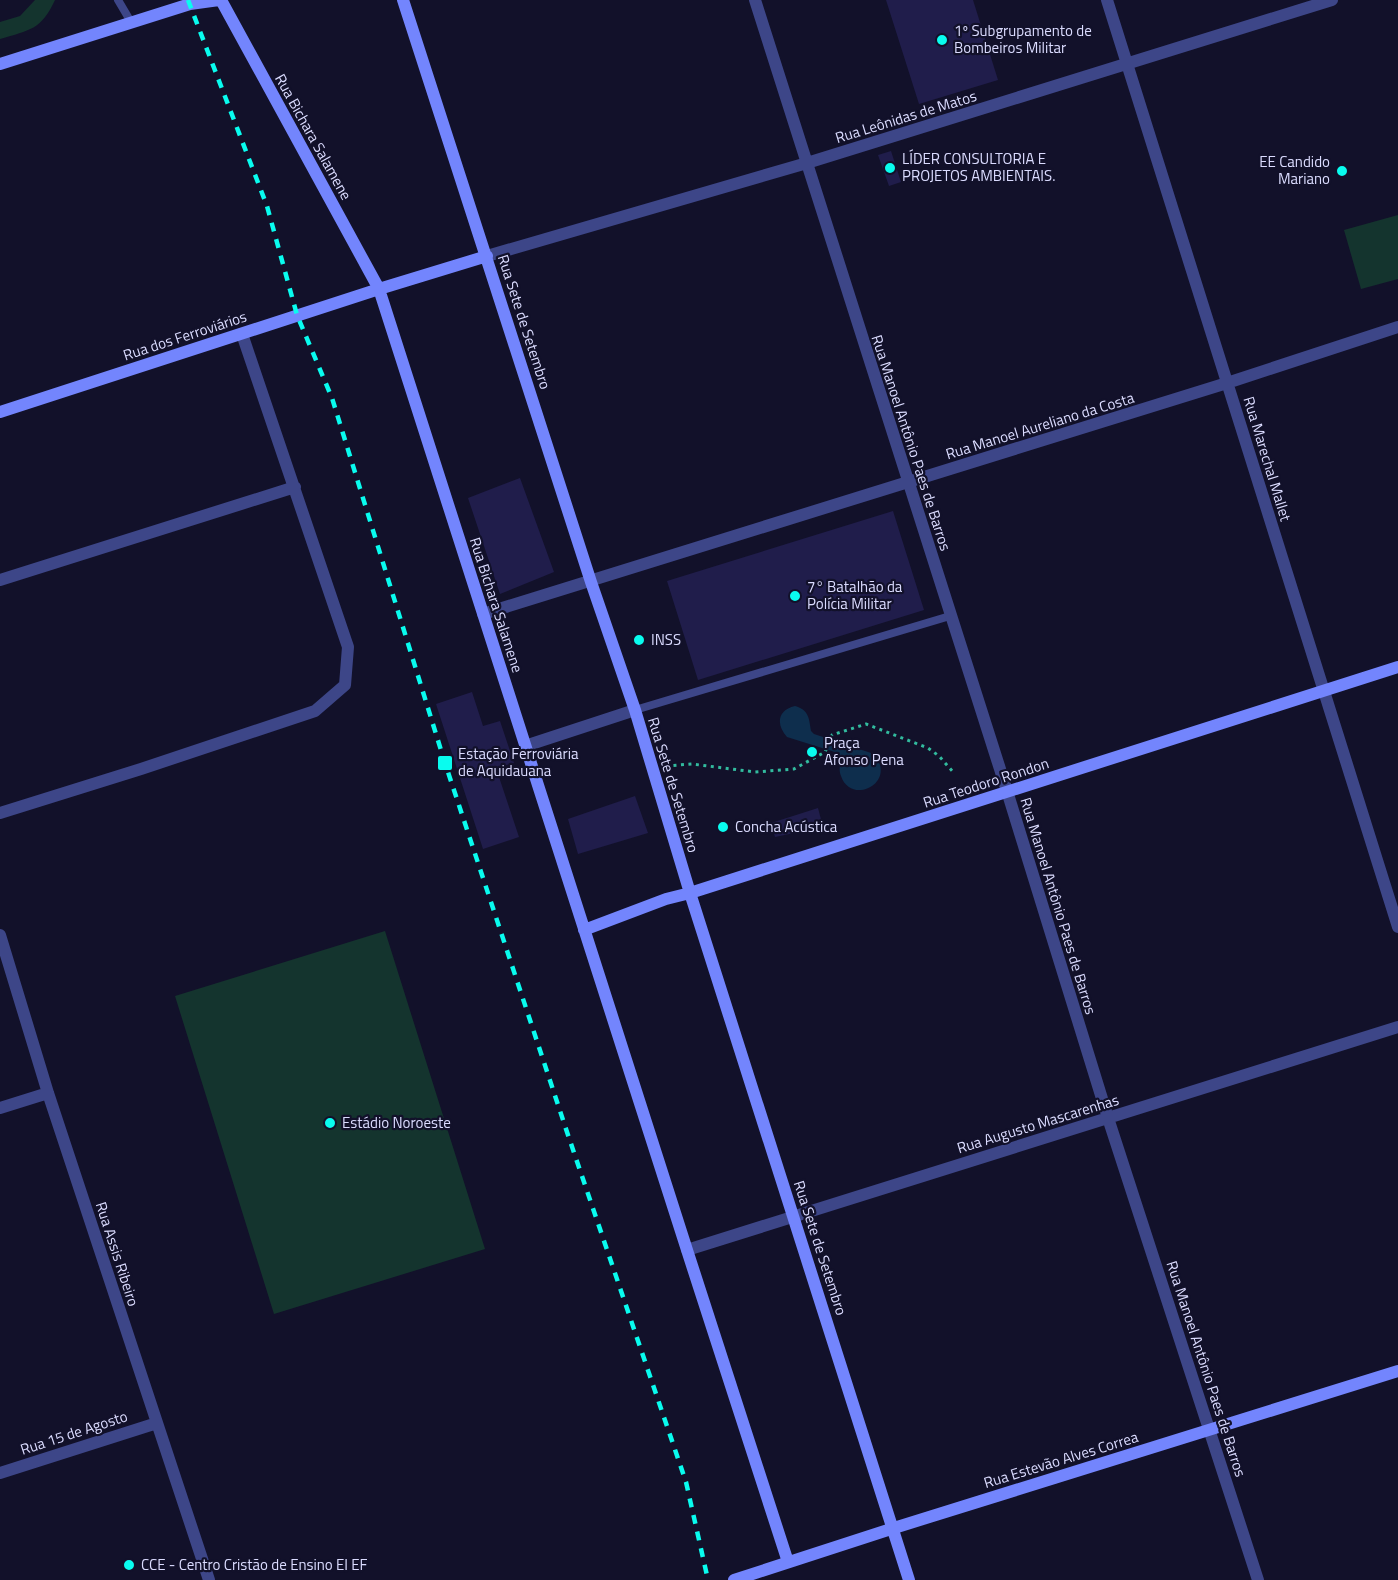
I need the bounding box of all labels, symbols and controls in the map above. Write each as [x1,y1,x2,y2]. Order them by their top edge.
place label: 1º Subgrupamento de Bombeiros Militar [954,19,1092,59]
marker: 1º Subgrupamento de Bombeiros Militar [935,33,949,47]
street label: Rua Bichara Salamene [269,70,358,204]
street label: Rua Leônidas de Matos [832,84,979,149]
place label: LÍDER CONSULTORIA E PROJETOS AMBIENTAIS. [902,147,1055,187]
place label: EE Candido Mariano [1259,150,1330,190]
marker: LÍDER CONSULTORIA E PROJETOS AMBIENTAIS. [883,161,897,175]
marker: EE Candido Mariano [1335,164,1349,178]
street label: Rua Sete de Setembro [492,251,557,392]
street label: Rua dos Ferroviários [120,305,250,366]
street label: Rua Manoel Antônio Paes de Barros [866,332,957,554]
street label: Rua Manoel Aureliano da Costa [943,386,1137,465]
street label: Rua Marechal Mallet [1238,394,1298,525]
street label: Rua Bichara Salamene [464,534,529,675]
place label: 7° Batalhão da Polícia Militar [807,575,903,615]
marker: 7° Batalhão da Polícia Militar [788,589,802,603]
place label: INSS [651,628,681,651]
marker: INSS [632,633,646,647]
street label: Rua Sete de Setembro [642,714,705,855]
place label: Praça Afonso Pena [824,731,904,771]
place label: Estação Ferroviária de Aquidauana [458,742,579,782]
marker: Praça Afonso Pena [805,745,819,759]
street label: Rua Teodoro Rondon [920,751,1052,814]
marker: Estação Ferroviária de Aquidauana [436,754,454,772]
street label: Rua Manoel Antônio Paes de Barros [1014,794,1103,1017]
place label: Concha Acústica [735,815,838,838]
marker: Concha Acústica [716,820,730,834]
street label: Rua Augusto Mascarenhas [954,1088,1122,1159]
place label: Estádio Noroeste [342,1111,451,1134]
marker: Estádio Noroeste [323,1116,337,1130]
street label: Rua Sete de Setembro [788,1177,853,1318]
street label: Rua Assis Ribeiro [90,1199,145,1309]
street label: Rua Manoel Antônio Paes de Barros [1161,1258,1252,1480]
street label: Rua 15 de Agosto [17,1404,130,1461]
street label: Rua Estevão Alves Correa [981,1425,1141,1494]
place label: CCE - Centro Cristão de Ensino EI EF [141,1553,368,1576]
marker: CCE - Centro Cristão de Ensino EI EF [122,1558,136,1572]

